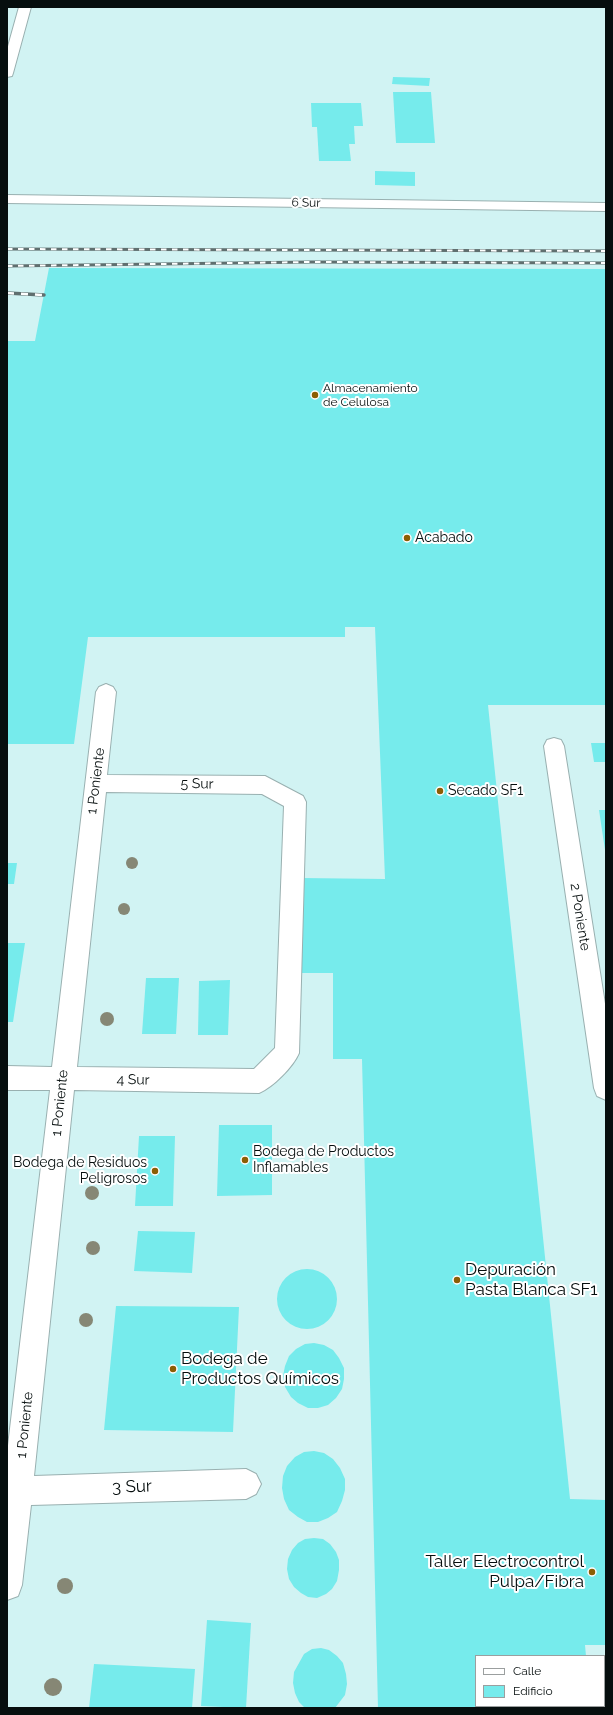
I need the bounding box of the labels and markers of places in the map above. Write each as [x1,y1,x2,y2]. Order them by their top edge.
place label: Almacenamiento de Celulosa [323,381,418,409]
marker: Almacenamiento de Celulosa [310,390,320,400]
place label: Acabado [415,530,473,546]
marker: Acabado [402,533,412,543]
place label: Secado SF1 [448,783,523,799]
marker: Secado SF1 [435,786,445,796]
place label: Bodega de Productos Inflamables [253,1144,394,1176]
place label: Bodega de Residuos Peligrosos [13,1155,147,1188]
marker: Bodega de Productos Inflamables [240,1155,250,1165]
marker: Bodega de Residuos Peligrosos [150,1166,160,1176]
place label: Depuración Pasta Blanca SF1 [465,1260,598,1300]
marker: Depuración Pasta Blanca SF1 [452,1275,462,1285]
place label: Bodega de Productos Químicos [181,1349,339,1389]
marker: Bodega de Productos Químicos [168,1364,178,1374]
place label: Taller Electrocontrol Pulpa/Fibra [426,1552,584,1592]
marker: Taller Electrocontrol Pulpa/Fibra [587,1567,597,1577]

